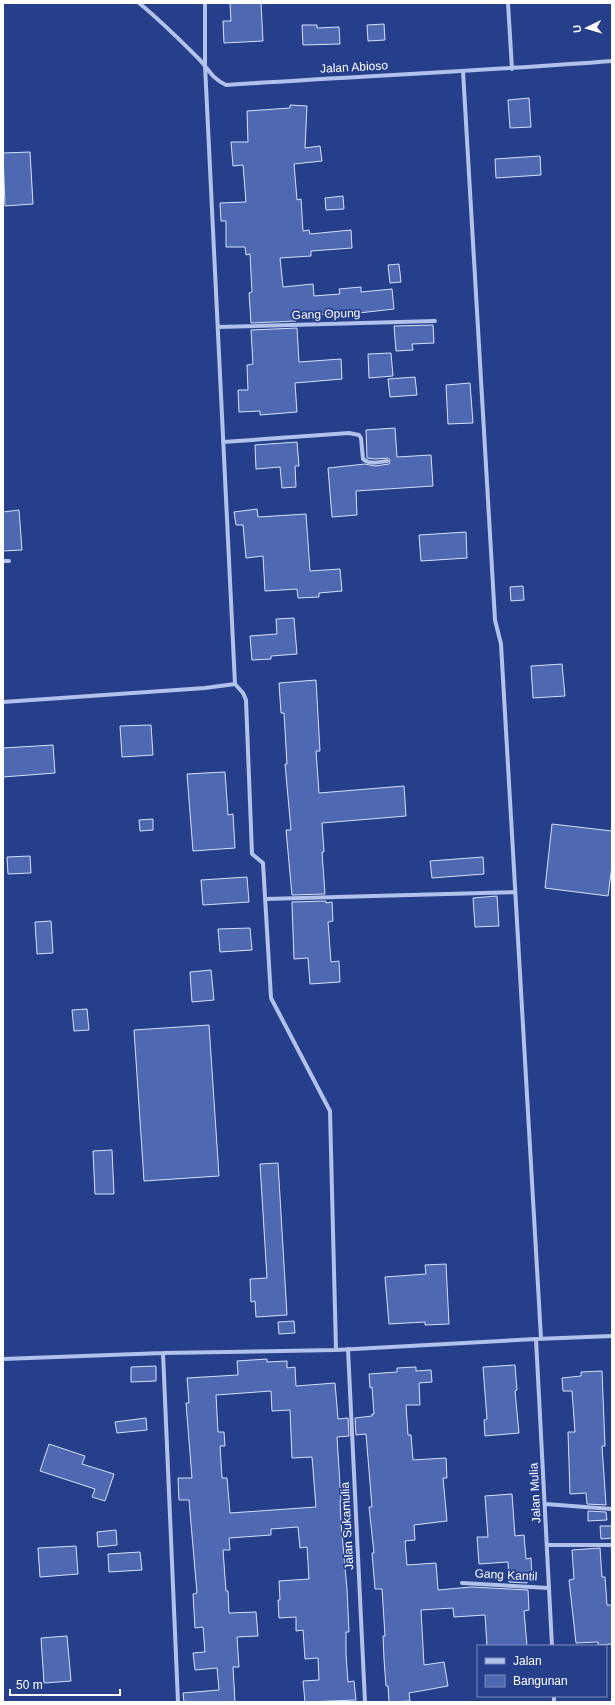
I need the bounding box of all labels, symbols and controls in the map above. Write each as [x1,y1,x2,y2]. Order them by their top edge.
north arrow [567,8,607,48]
text: U [571,24,583,33]
street label: Jalan Abioso [320,58,389,76]
street label: Gang Opung [291,306,361,322]
street label: Jalan Mulia [526,1462,544,1524]
street label: Jalan Sukamulia [338,1481,356,1570]
street label: Gang Kantil [474,1566,538,1584]
legend [477,1645,607,1697]
text: Jalan [513,1654,542,1668]
scale bar [10,1671,120,1697]
text: Bangunan [513,1674,568,1688]
text: 50 m [16,1678,43,1692]

